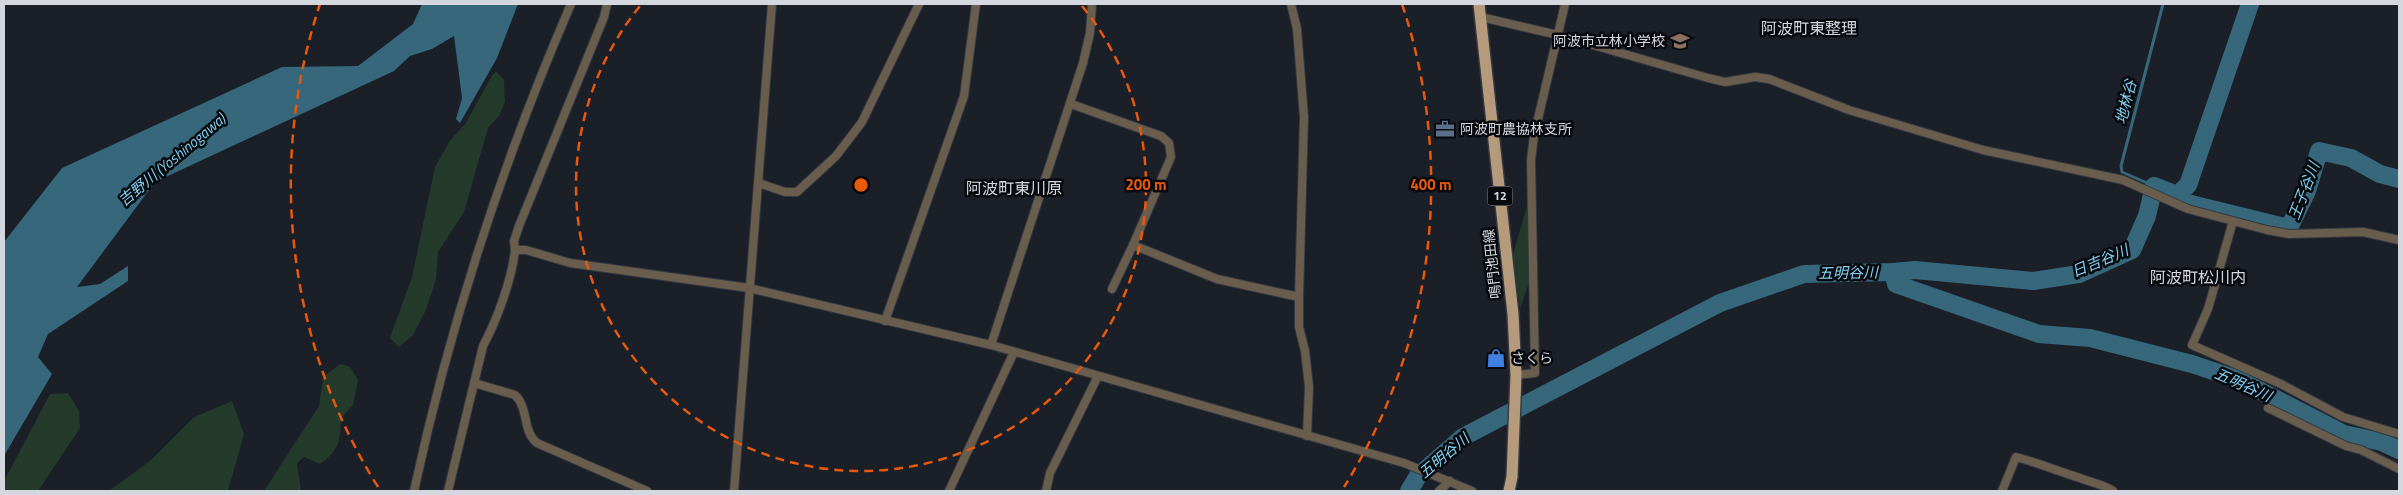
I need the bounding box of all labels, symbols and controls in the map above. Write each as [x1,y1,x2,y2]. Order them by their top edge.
district label: 阿波町東整理 [1761,16,1857,40]
place label: 阿波市立林小学校 [1553,30,1665,51]
school or university icon: 阿波市立林小学校 [1669,30,1691,52]
water label: 地林谷 [2109,75,2143,127]
water label: 吉野川 (Yoshinogawa) [113,107,231,211]
office icon: 阿波町農協林支所 [1434,118,1456,140]
place label: 阿波町農協林支所 [1460,118,1572,139]
water label: 王子谷川 [2282,157,2326,223]
text: 200 m [1125,173,1167,196]
text: 400 m [1410,173,1452,196]
centre of rings [852,176,870,194]
district label: 阿波町東川原 [966,176,1062,200]
road number: 12 [1488,187,1512,206]
street label: 鳴門池田線 [1477,228,1506,300]
water label: 日吉谷川 [2068,237,2134,283]
water label: 五明谷川 [1818,260,1880,285]
district label: 阿波町松川内 [2150,265,2246,289]
shop icon: さくら [1485,347,1507,369]
place label: さくら [1511,347,1553,368]
water label: 五明谷川 [2211,362,2277,408]
water label: 五明谷川 [1413,426,1476,484]

